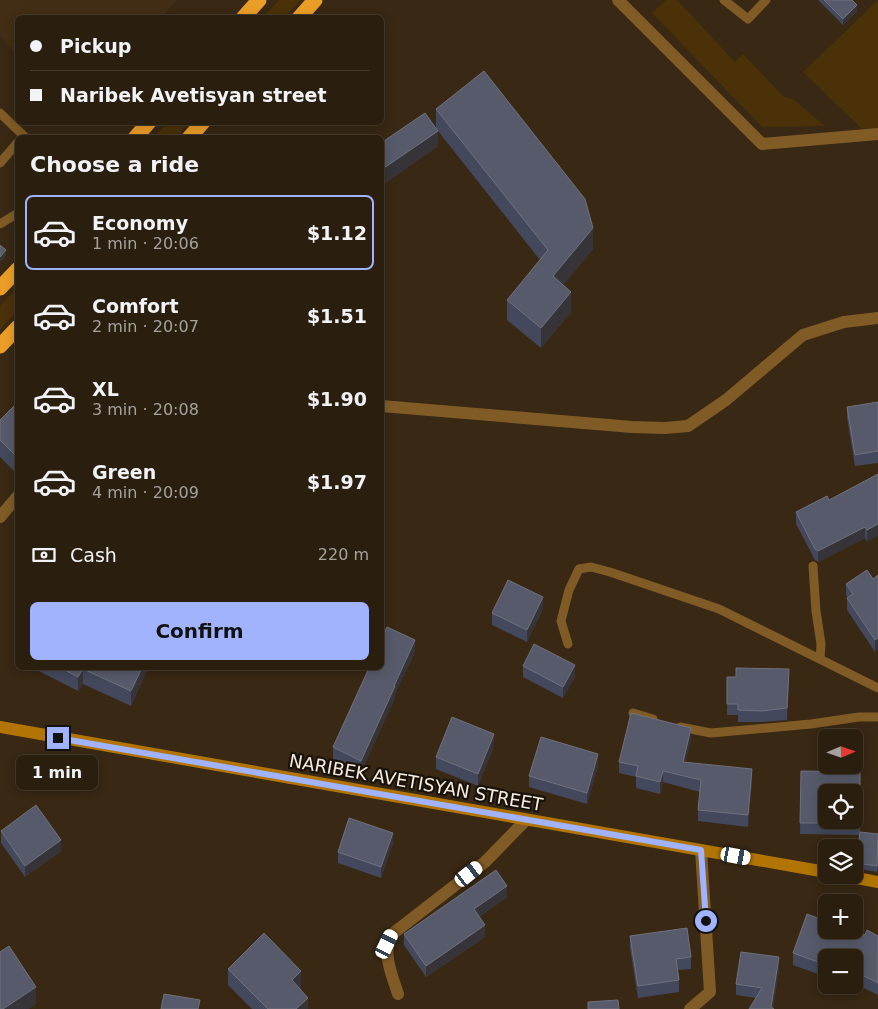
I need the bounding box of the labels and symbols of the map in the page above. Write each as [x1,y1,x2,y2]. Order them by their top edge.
route end [47,727,69,749]
north arrow [818,729,862,774]
street label: NARIBEK AVETISYAN STREET [288,750,546,815]
callout: 1 min [17,756,99,790]
car [719,846,752,866]
car [452,859,485,889]
route start [695,910,717,932]
car [373,927,400,961]

